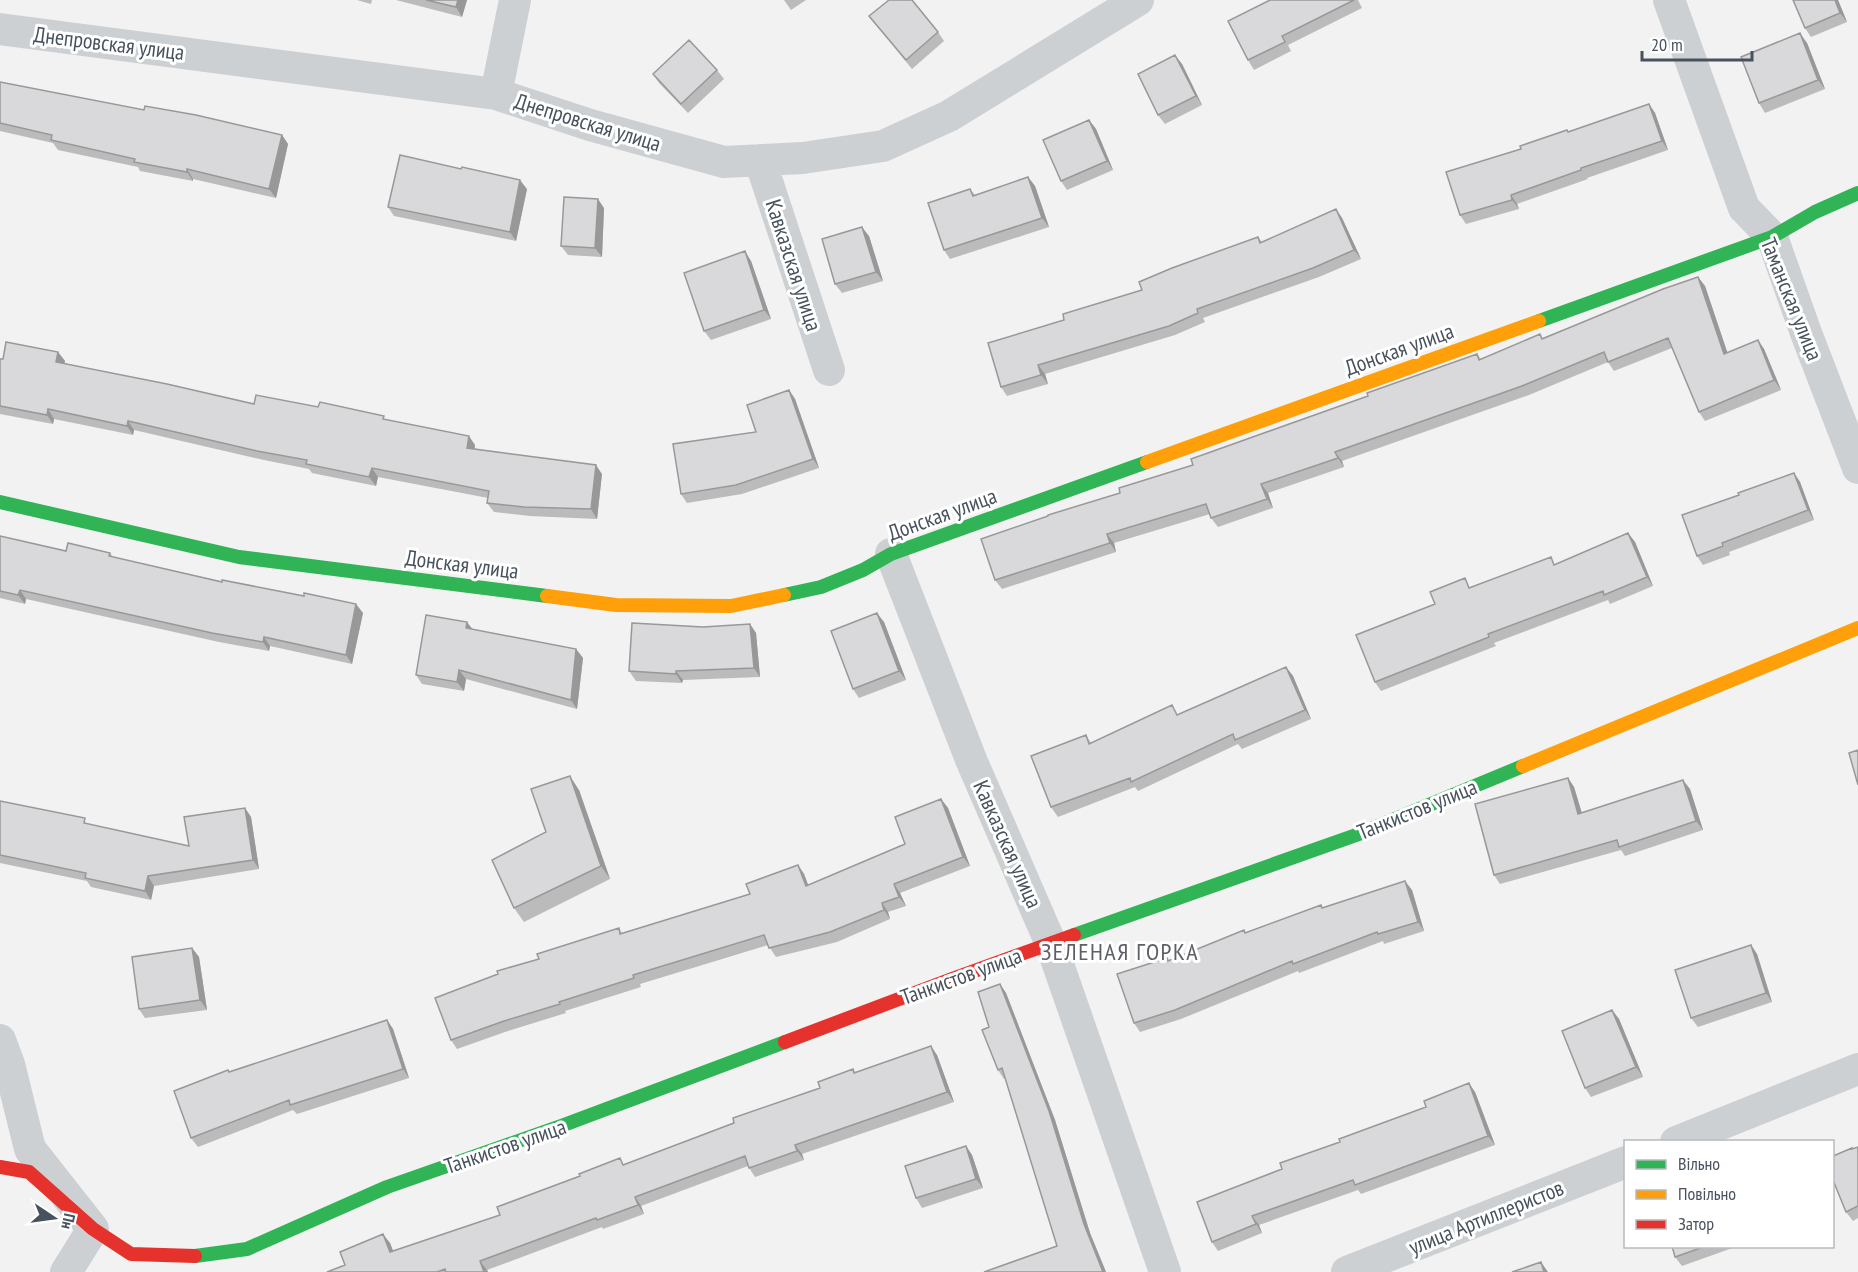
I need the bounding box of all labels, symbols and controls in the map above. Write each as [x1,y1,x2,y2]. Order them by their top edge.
street label: Днепровская улица [32,20,186,66]
scale bar [1642,24,1752,62]
text: 20 m [1651,33,1683,56]
street label: Днепровская улица [512,86,664,158]
street label: Кавказская улица [760,196,828,334]
street label: Таманская улица [1755,234,1829,364]
street label: Донская улица [1341,316,1457,382]
street label: Донская улица [884,481,1000,547]
street label: Донская улица [404,543,520,585]
street label: Танкистов улица [1353,772,1481,846]
street label: Кавказская улица [967,776,1049,912]
district label: ЗЕЛЕНАЯ ГОРКА [1041,936,1199,967]
street label: Танкистов улица [897,941,1025,1011]
street label: Танкистов улица [440,1112,570,1180]
legend [1624,1140,1834,1248]
text: Вільно [1678,1152,1720,1175]
street label: улица Артиллеристов [1404,1173,1568,1261]
text: Повільно [1678,1182,1736,1205]
north arrow [24,1188,84,1248]
text: Пн [57,1212,80,1231]
text: Затор [1678,1212,1714,1235]

